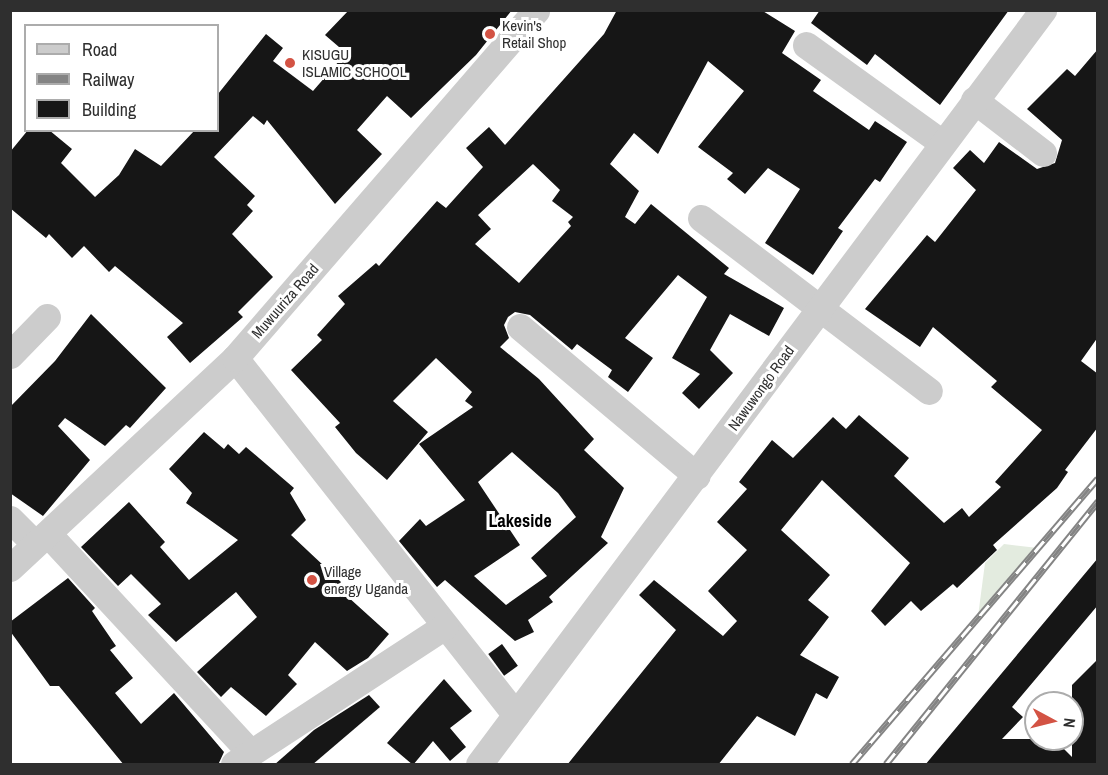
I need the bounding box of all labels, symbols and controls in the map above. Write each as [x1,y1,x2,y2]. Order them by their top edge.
place label: Kevin's Retail Shop [502,16,566,51]
legend [24,24,219,132]
marker: Kevin's Retail Shop [483,27,497,41]
text: Road [82,37,117,62]
place label: KISUGU ISLAMIC SCHOOL [302,45,407,80]
marker: KISUGU ISLAMIC SCHOOL [283,56,297,70]
text: Railway [82,67,135,92]
text: Building [82,97,136,122]
street label: Muwuuriza Road [248,260,322,342]
street label: Nawuwongo Road [724,342,798,434]
district label: Lakeside [488,510,552,532]
place label: Village energy Uganda [324,562,408,597]
marker: Village energy Uganda [305,573,319,587]
north arrow [1024,691,1084,751]
text: N [1058,717,1081,729]

